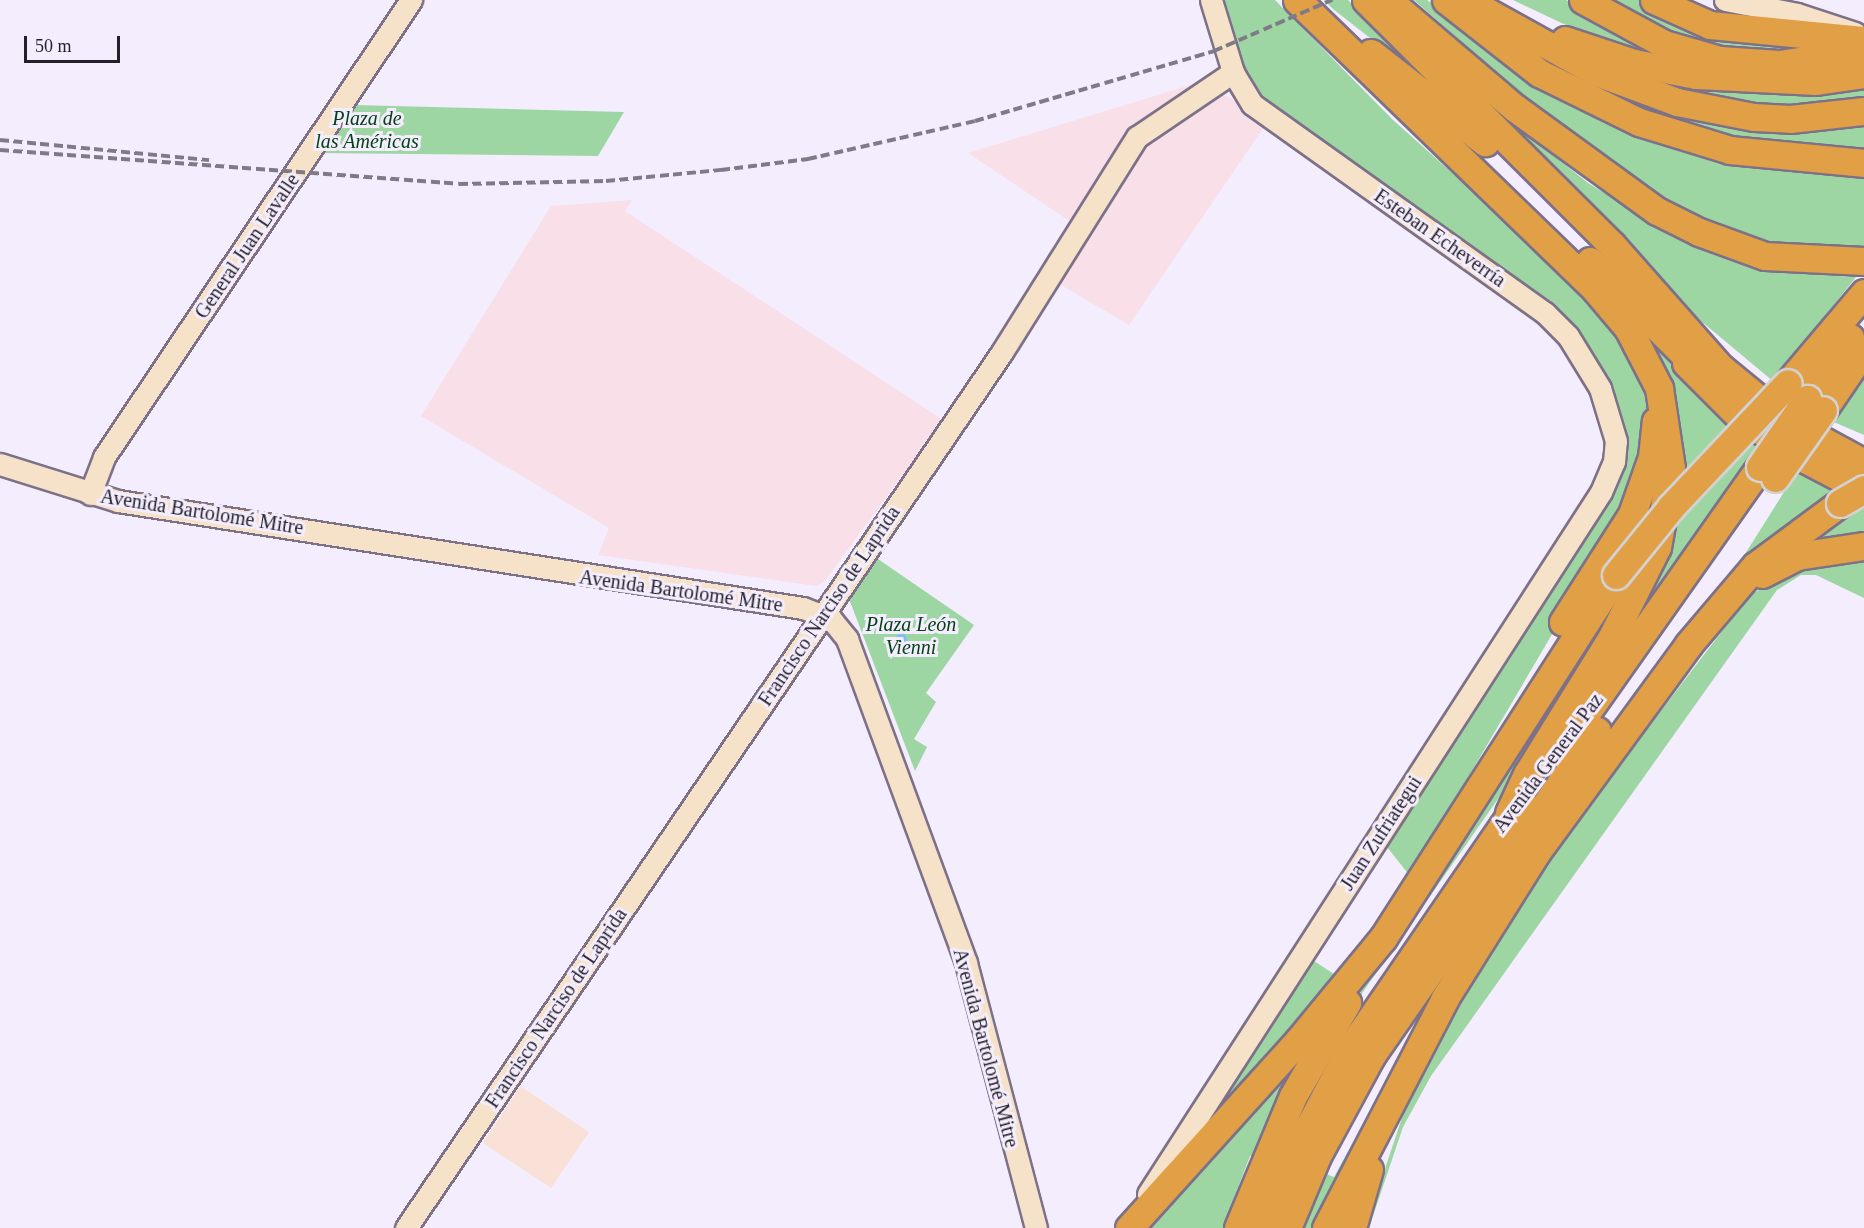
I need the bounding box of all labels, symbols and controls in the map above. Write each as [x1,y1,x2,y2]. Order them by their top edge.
scale bar [27,24,123,62]
text: 50 m [35,36,72,56]
park label: Plaza de las Américas [315,106,419,153]
street label: General Juan Lavalle [190,169,304,323]
street label: Esteban Echeverría [1370,184,1510,292]
street label: Avenida Bartolomé Mitre [99,484,305,540]
street label: Francisco Narciso de Laprida [753,501,905,711]
street label: Avenida Bartolomé Mitre [578,565,784,617]
park label: Plaza León Vienni [866,612,956,659]
street label: Avenida General Paz [1488,689,1608,837]
street label: Juan Zufriategui [1335,771,1427,895]
street label: Francisco Narciso de Laprida [480,903,632,1113]
street label: Avenida Bartolomé Mitre [948,946,1024,1150]

